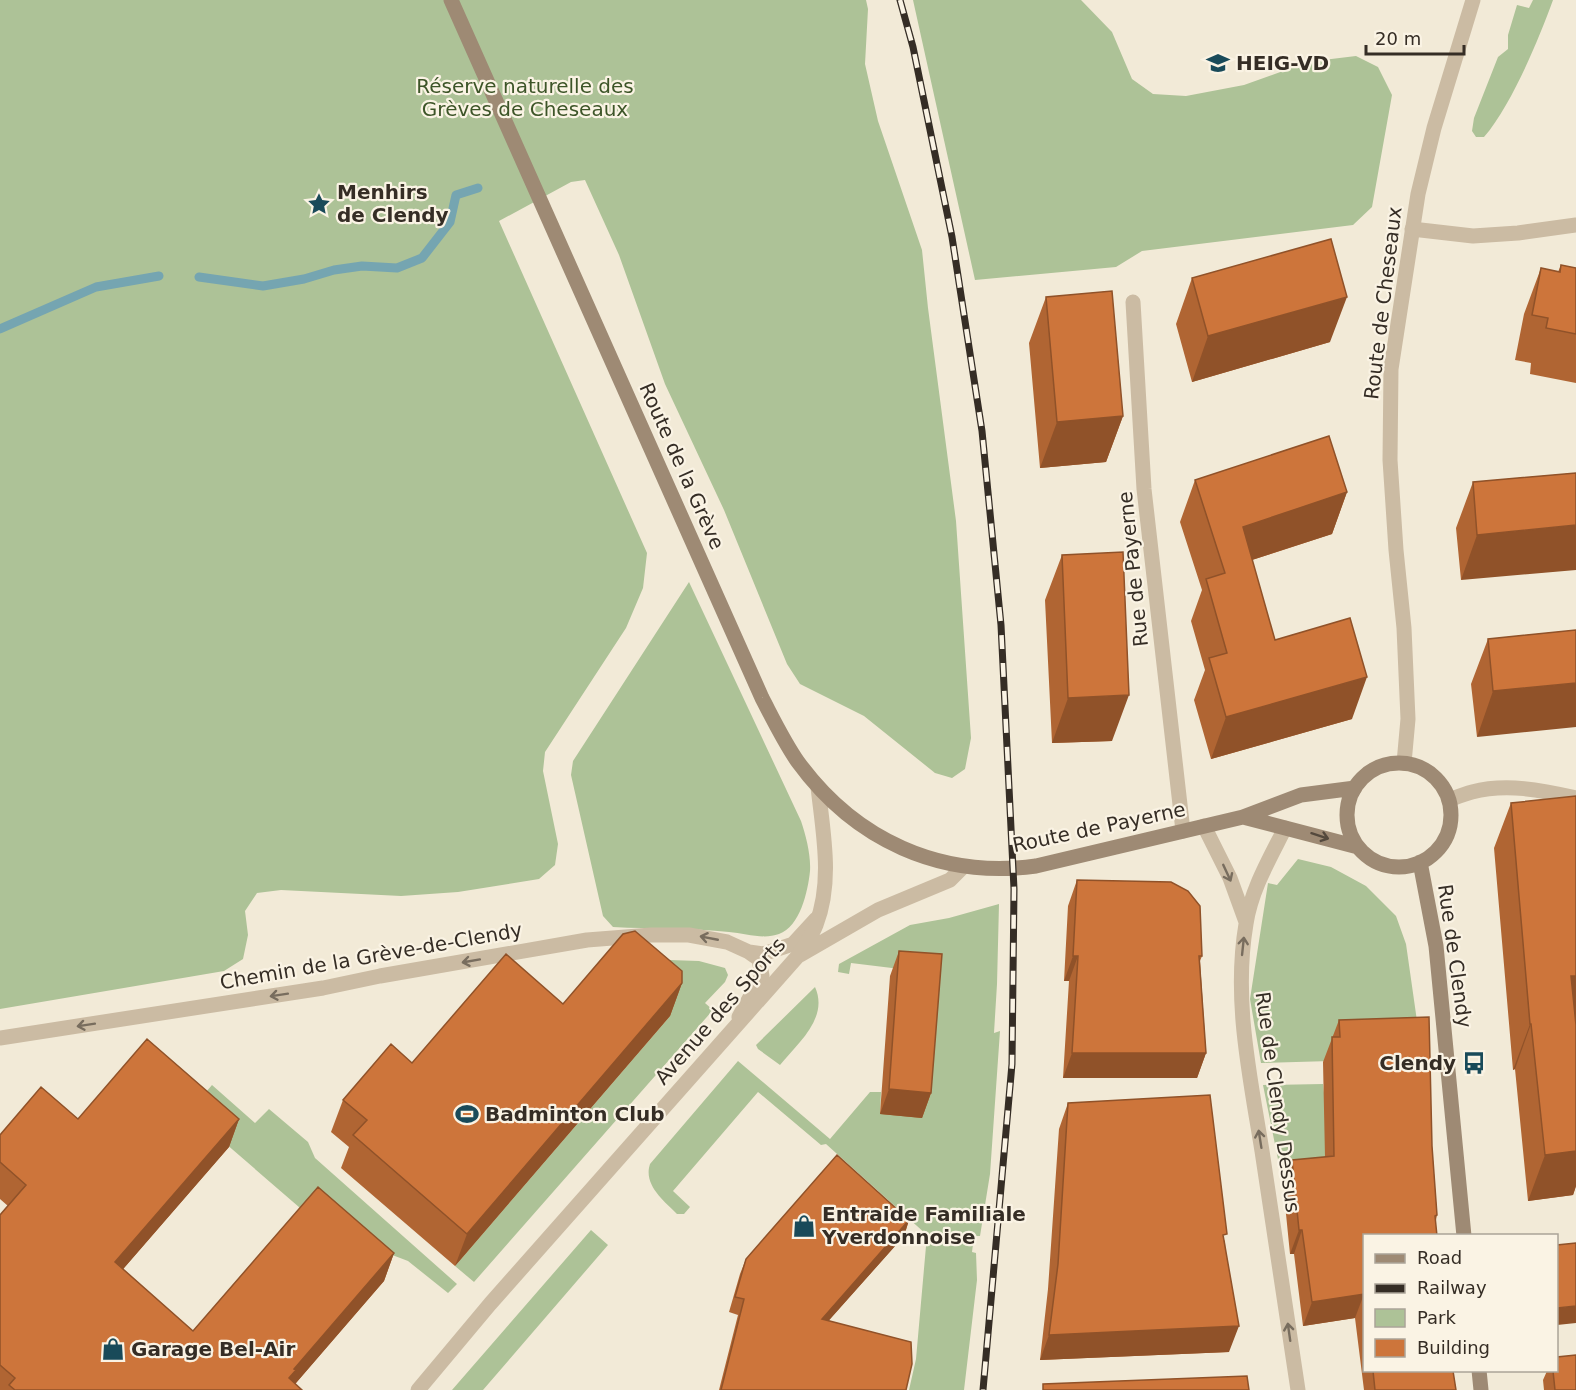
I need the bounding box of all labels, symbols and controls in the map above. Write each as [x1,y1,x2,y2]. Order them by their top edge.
scale bar [1366,18,1464,56]
text: 20 m [1375,28,1421,49]
school or university icon: HEIG-VD [1205,50,1231,76]
place label: HEIG-VD [1236,51,1329,75]
park label: Réserve naturelle des Grèves de Cheseaux [416,74,634,121]
place label: Menhirs de Clendy [337,180,449,227]
place icon: Menhirs de Clendy [306,191,332,217]
street label: Route de Cheseaux [1359,205,1407,401]
street label: Route de la Grève [634,379,730,553]
street label: Rue de Payerne [1113,490,1153,648]
street label: Route de Payerne [1010,797,1188,857]
one-way arrow [1310,831,1329,842]
one-way arrow [1222,864,1234,882]
street label: Rue de Clendy [1433,883,1477,1029]
street label: Chemin de la Grève-de-Clendy [218,918,524,994]
one-way arrow [699,932,719,943]
street label: Avenue des Sports [650,933,790,1089]
one-way arrow [1238,936,1249,956]
one-way arrow [461,955,481,966]
one-way arrow [269,990,289,1001]
street label: Rue de Clendy Dessus [1251,990,1305,1214]
one-way arrow [77,1019,96,1030]
bus stop icon: Clendy [1461,1050,1487,1076]
place label: Clendy [1379,1051,1456,1075]
sports icon: Badminton Club [454,1101,480,1127]
place label: Badminton Club [485,1102,665,1126]
one-way arrow [1254,1130,1265,1150]
place label: Entraide Familiale Yverdonnoise [821,1202,1026,1249]
shop icon: Entraide Familiale Yverdonnoise [791,1213,817,1239]
legend [1363,1234,1558,1372]
text: Road [1417,1247,1462,1268]
text: Railway [1417,1277,1487,1298]
text: Park [1417,1307,1456,1328]
one-way arrow [1284,1323,1295,1343]
shop icon: Garage Bel-Air [100,1336,126,1362]
place label: Garage Bel-Air [131,1337,295,1361]
text: Building [1417,1337,1490,1358]

